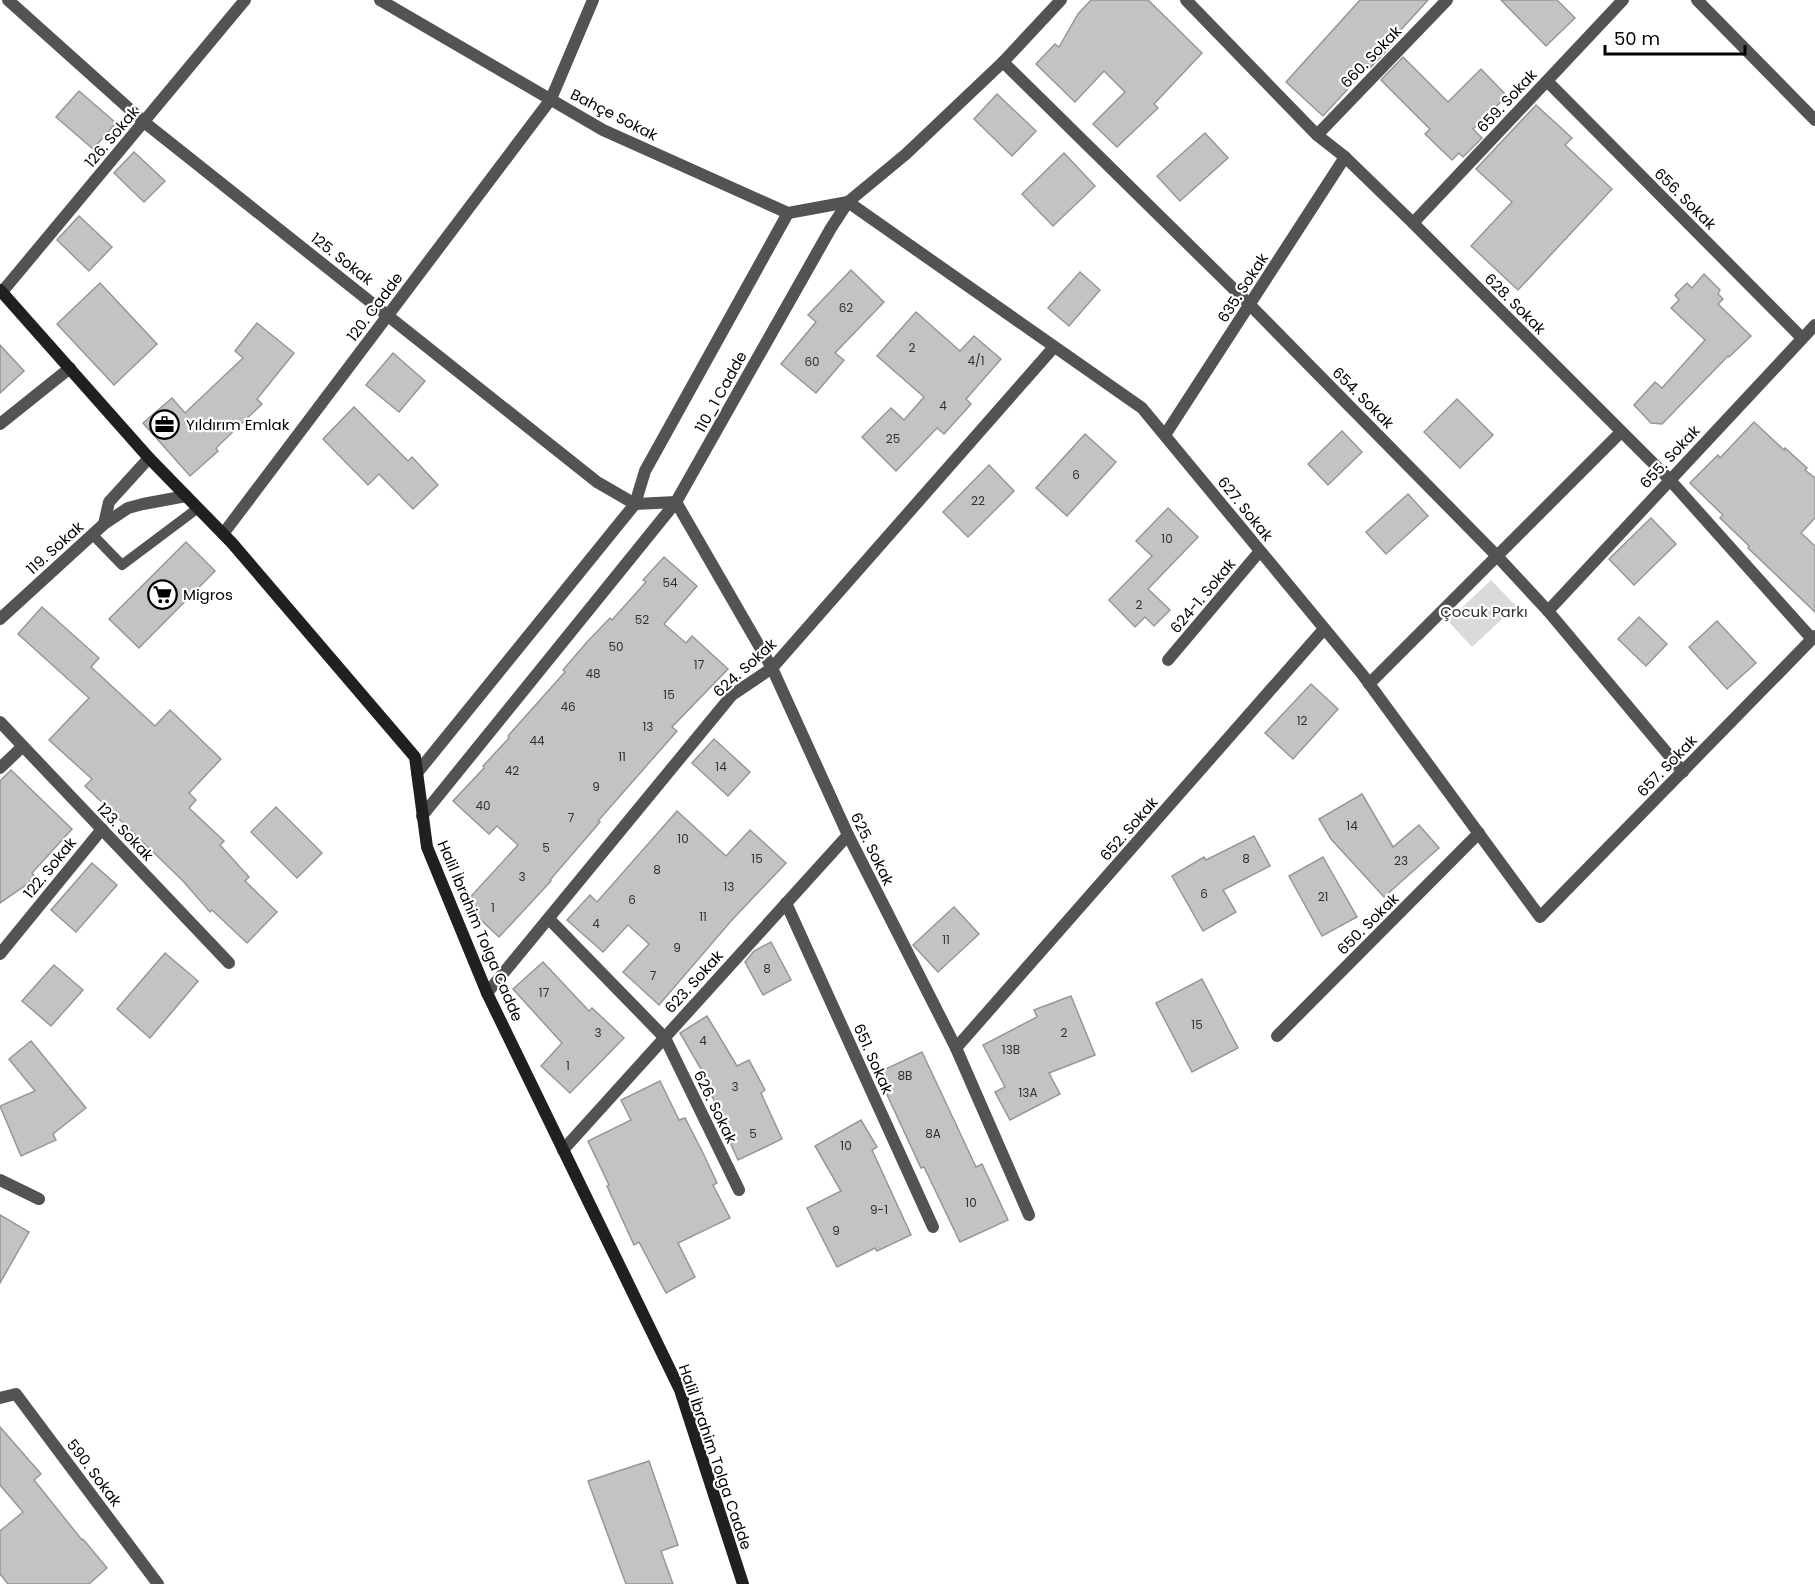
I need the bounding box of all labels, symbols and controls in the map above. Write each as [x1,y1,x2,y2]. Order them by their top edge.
scale bar [1605,18,1744,56]
street label: 660. Sokak [1335,21,1406,93]
text: 50 m [1614,26,1660,51]
street label: 659. Sokak [1472,64,1542,137]
street label: Bahçe Sokak [567,84,662,146]
street label: 126. Sokak [80,101,144,172]
street label: 656. Sokak [1650,163,1721,234]
street label: 125. Sokak [307,228,378,290]
street label: 635. Sokak [1212,249,1273,327]
street label: 120. Cadde [342,268,407,345]
street label: 628. Sokak [1480,268,1551,339]
house number: 62 [839,299,853,316]
house number: 2 [909,339,916,356]
street label: 110_1 Cadde [690,347,752,436]
house number: 4/1 [967,352,985,369]
house number: 60 [804,353,820,370]
street label: 654. Sokak [1328,362,1399,433]
house number: 4 [939,397,947,414]
office icon: Yıldırım Emlak [149,409,181,441]
place label: Yıldırım Emlak [186,414,290,435]
street label: 655. Sokak [1635,420,1705,493]
house number: 25 [886,430,900,447]
house number: 6 [1072,466,1080,483]
street label: 627. Sokak [1213,472,1278,546]
house number: 22 [971,492,985,509]
street label: 119. Sokak [22,516,88,579]
house number: 10 [1161,530,1173,547]
street label: 624-1. Sokak [1165,554,1240,638]
house number: 54 [662,574,678,591]
supermarket icon: Migros [146,579,178,611]
place label: Migros [183,584,233,605]
house number: 2 [1136,596,1143,613]
park label: Çocuk Parkı [1440,601,1528,622]
house number: 52 [635,611,649,628]
street label: 624. Sokak [708,633,781,702]
house number: 50 [608,638,624,655]
house number: 17 [694,656,705,673]
house number: 48 [585,665,601,682]
house number: 15 [663,686,675,703]
house number: 46 [560,698,576,715]
house number: 12 [1297,712,1307,729]
house number: 13 [643,718,653,735]
street label: 657. Sokak [1632,730,1702,801]
house number: 44 [529,732,545,749]
house number: 11 [618,748,626,765]
house number: 14 [715,758,727,775]
house number: 42 [505,762,519,779]
house number: 9 [592,778,600,795]
street label: 652. Sokak [1095,792,1163,865]
house number: 40 [475,797,491,814]
street label: 123. Sokak [92,798,159,866]
house number: 7 [568,809,575,826]
street label: 625. Sokak [846,809,899,889]
house number: 14 [1346,817,1358,834]
house number: 10 [677,830,689,847]
street label: 122. Sokak [18,832,81,903]
street label: Halil İbrahim Tolga Cadde [433,837,528,1025]
house number: 5 [542,839,550,856]
house number: 15 [751,850,763,867]
house number: 8 [1242,850,1250,867]
house number: 23 [1394,852,1408,869]
house number: 8 [653,861,661,878]
house number: 3 [518,868,526,885]
house number: 13 [724,878,734,895]
house number: 6 [1200,885,1208,902]
house number: 21 [1318,888,1328,905]
street label: 650. Sokak [1332,888,1403,959]
house number: 6 [628,891,636,908]
house number: 1 [491,899,495,916]
house number: 11 [699,908,707,925]
house number: 4 [592,915,600,932]
house number: 11 [942,931,950,948]
house number: 9 [673,939,681,956]
street label: 623. Sokak [660,945,728,1018]
house number: 8 [763,960,771,977]
house number: 7 [650,967,657,984]
house number: 17 [539,984,550,1001]
house number: 15 [1191,1016,1203,1033]
street label: 651. Sokak [849,1020,898,1098]
house number: 3 [594,1024,602,1041]
house number: 2 [1061,1024,1068,1041]
house number: 4 [699,1032,707,1049]
house number: 13B [1002,1041,1020,1058]
house number: 1 [566,1057,570,1074]
street label: 626. Sokak [689,1067,742,1147]
house number: 8B [898,1067,912,1084]
house number: 3 [731,1078,739,1095]
house number: 13A [1019,1084,1038,1101]
house number: 5 [749,1125,757,1142]
house number: 8A [925,1125,941,1142]
house number: 10 [840,1137,852,1154]
house number: 10 [965,1194,977,1211]
house number: 9-1 [870,1201,888,1218]
house number: 9 [832,1222,840,1239]
street label: Halil İbrahim Tolga Cadde [674,1361,757,1552]
street label: 590. Sokak [62,1435,127,1511]

